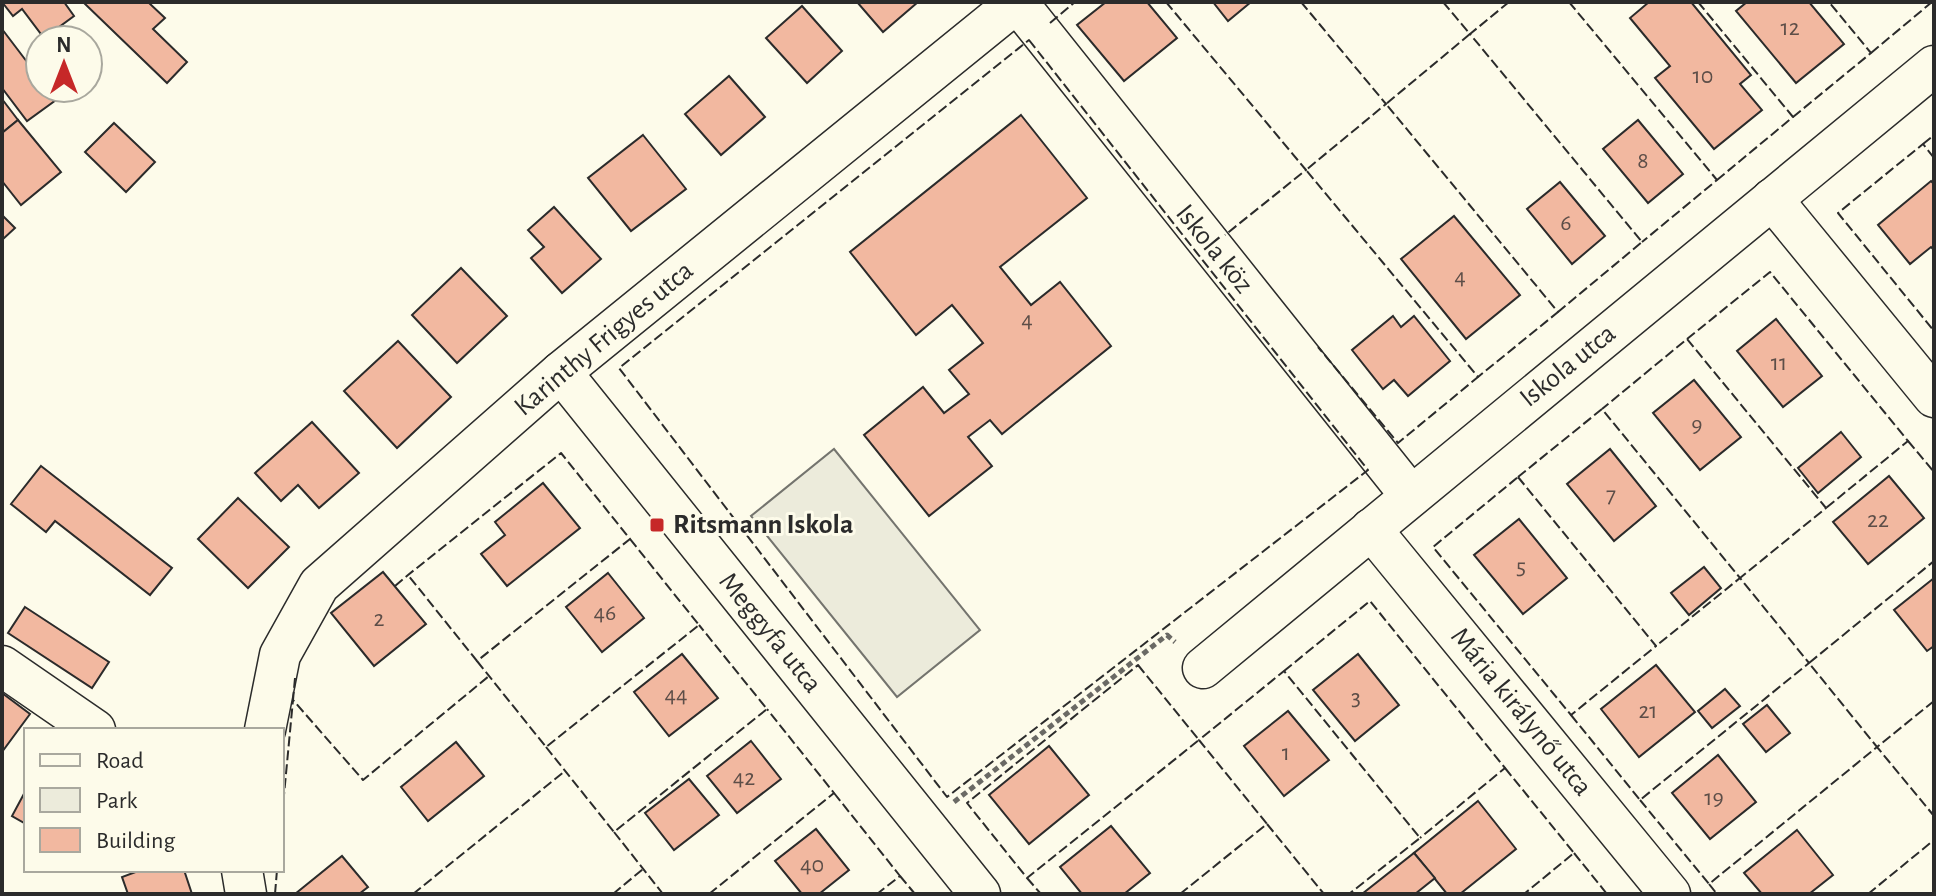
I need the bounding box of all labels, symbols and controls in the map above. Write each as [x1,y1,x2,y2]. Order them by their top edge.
house number: 12 [1780,16,1800,40]
north arrow [24,24,104,104]
text: N [56,34,72,56]
house number: 10 [1693,64,1713,88]
house number: 8 [1637,149,1649,173]
street label: Iskola köz [1170,199,1258,299]
house number: 6 [1560,211,1572,235]
street label: Karinthy Frigyes utca [509,256,699,422]
house number: 4 [1454,265,1466,289]
house number: 4 [1021,308,1033,332]
street label: Iskola utca [1515,319,1621,413]
house number: 11 [1771,351,1787,375]
house number: 9 [1691,413,1703,437]
house number: 7 [1606,483,1616,507]
house number: 22 [1867,508,1889,532]
place label: Ritsmann Iskola [673,511,853,539]
marker: Ritsmann Iskola [648,516,666,534]
house number: 5 [1516,555,1526,579]
street label: Meggyfa utca [713,568,827,698]
house number: 46 [594,601,616,625]
house number: 2 [374,607,385,631]
street label: Mária királynő utca [1445,623,1597,801]
house number: 44 [664,683,688,707]
house number: 3 [1351,686,1361,710]
house number: 21 [1638,699,1658,723]
legend [24,728,284,872]
house number: 1 [1282,741,1290,765]
text: Road [96,749,144,773]
house number: 42 [733,766,755,790]
house number: 19 [1704,786,1724,810]
text: Park [96,789,137,813]
text: Building [96,829,175,853]
house number: 40 [800,853,824,877]

